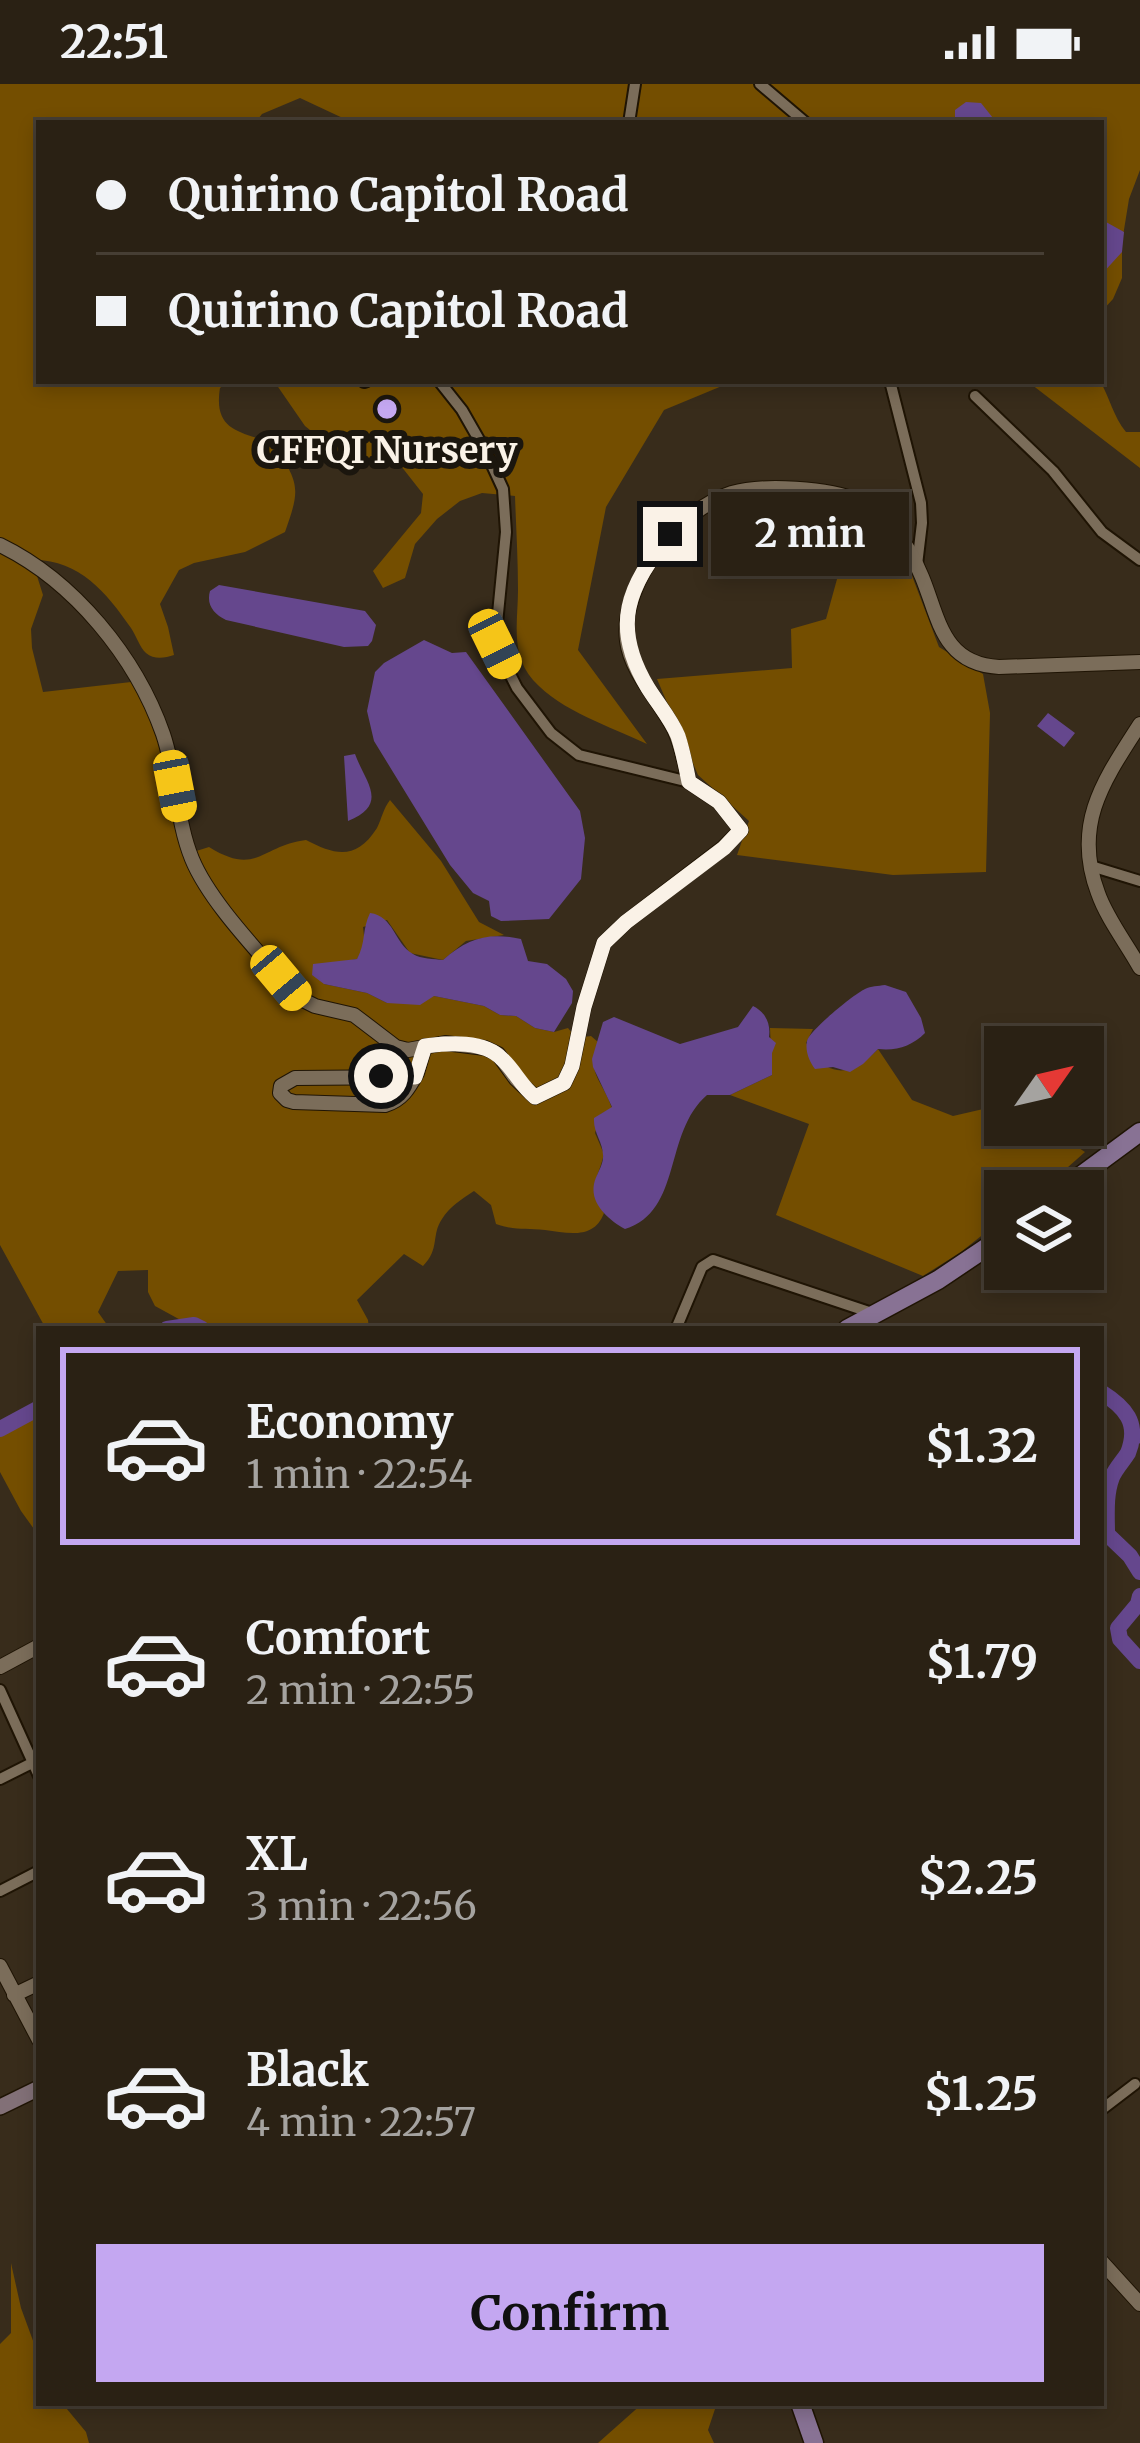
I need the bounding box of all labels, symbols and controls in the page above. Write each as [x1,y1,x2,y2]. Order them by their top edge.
text: 22:51 [60,14,168,70]
text: Quirino Capitol Road [168,167,629,223]
text: Quirino Capitol Road [168,283,629,339]
marker: CFFQI Nursery [374,396,400,422]
place label: CFFQI Nursery [257,428,518,473]
callout: 2 min [712,492,910,576]
route end [643,507,697,561]
text: 2 min [754,509,866,558]
car [463,604,527,684]
car [150,747,200,825]
car [244,939,318,1017]
north arrow [984,1026,1104,1146]
map controls [984,1026,1104,1290]
route start [354,1049,408,1103]
button: layers [984,1170,1104,1290]
icon: car [102,1392,210,1500]
text: Economy [246,1394,454,1450]
text: $1.32 [925,1418,1038,1474]
text: 1 min · 22:54 [246,1450,472,1499]
icon: car [102,1608,210,1716]
text: Comfort [246,1610,430,1666]
text: $1.79 [925,1634,1038,1690]
text: 2 min · 22:55 [246,1666,475,1715]
icon: car [102,1824,210,1932]
text: XL [246,1826,308,1882]
text: $2.25 [918,1850,1038,1906]
text: 3 min · 22:56 [246,1882,477,1931]
icon: car [102,2040,210,2148]
text: Black [246,2042,369,2098]
text: $1.25 [923,2066,1038,2122]
text: 4 min · 22:57 [246,2098,476,2147]
button: Confirm [96,2244,1044,2382]

